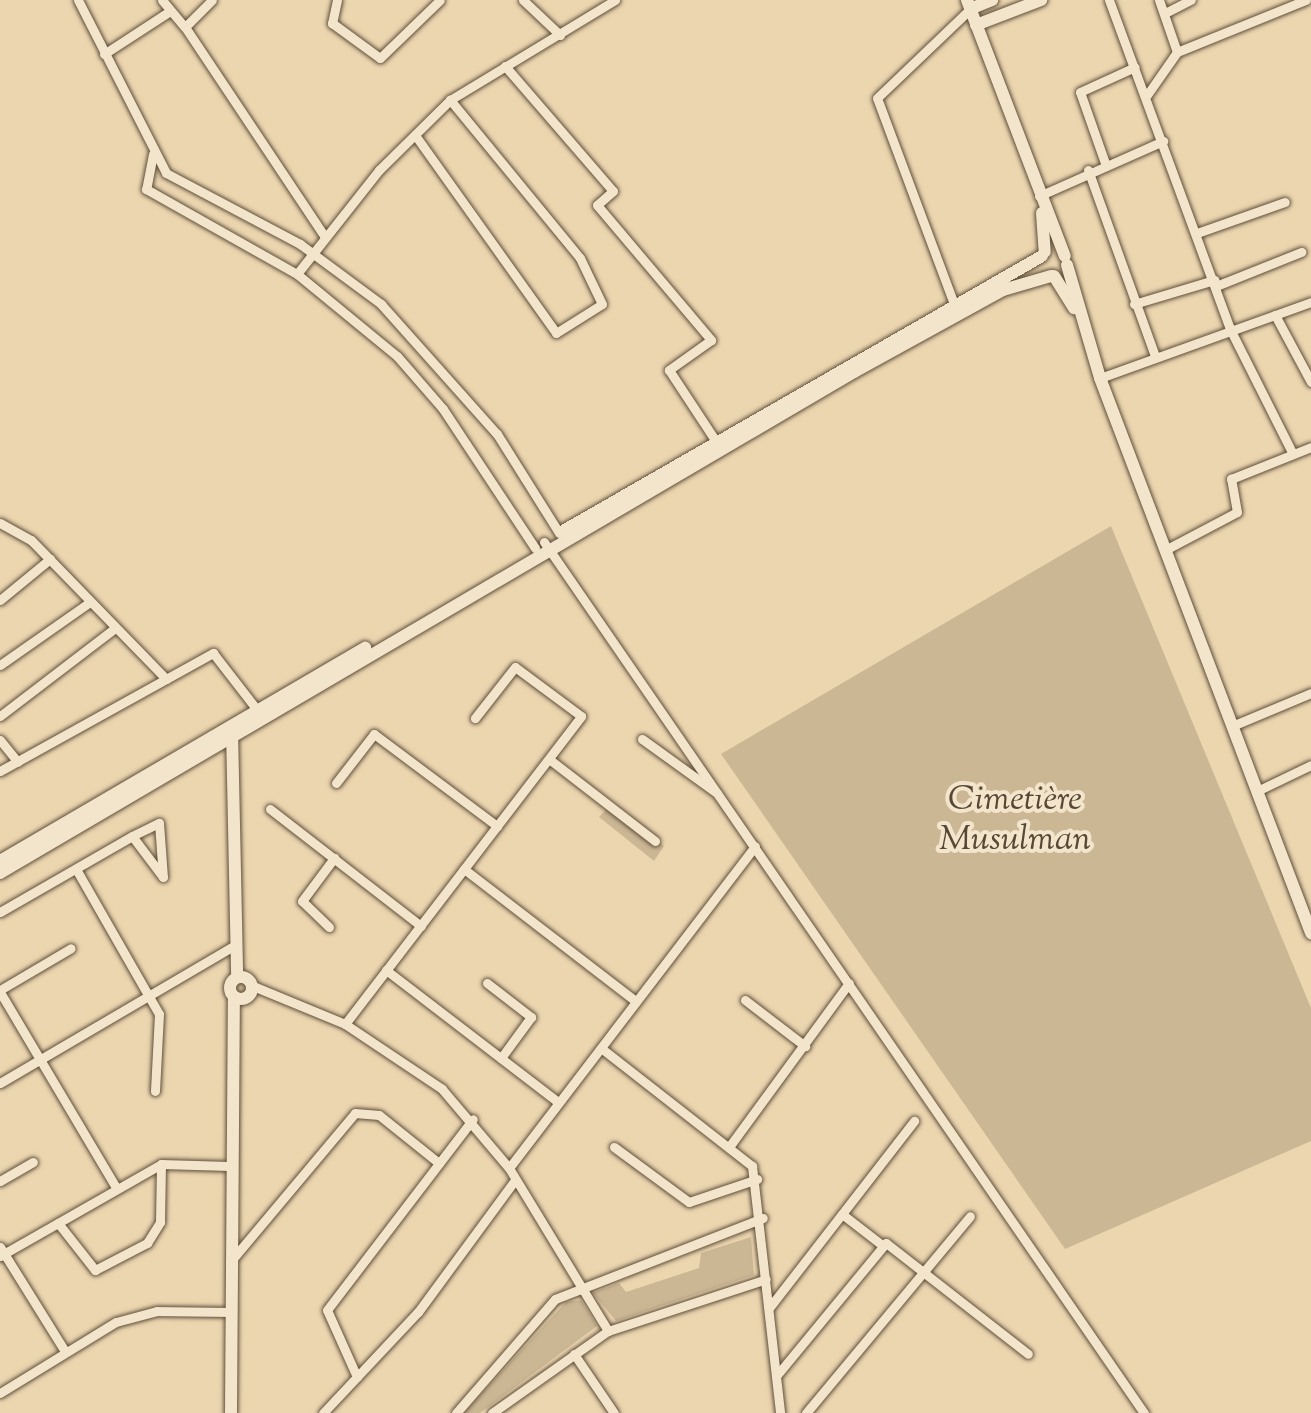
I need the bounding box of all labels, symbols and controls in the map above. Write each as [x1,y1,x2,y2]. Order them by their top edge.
park label: Cimetière Musulman [939,780,1091,862]

